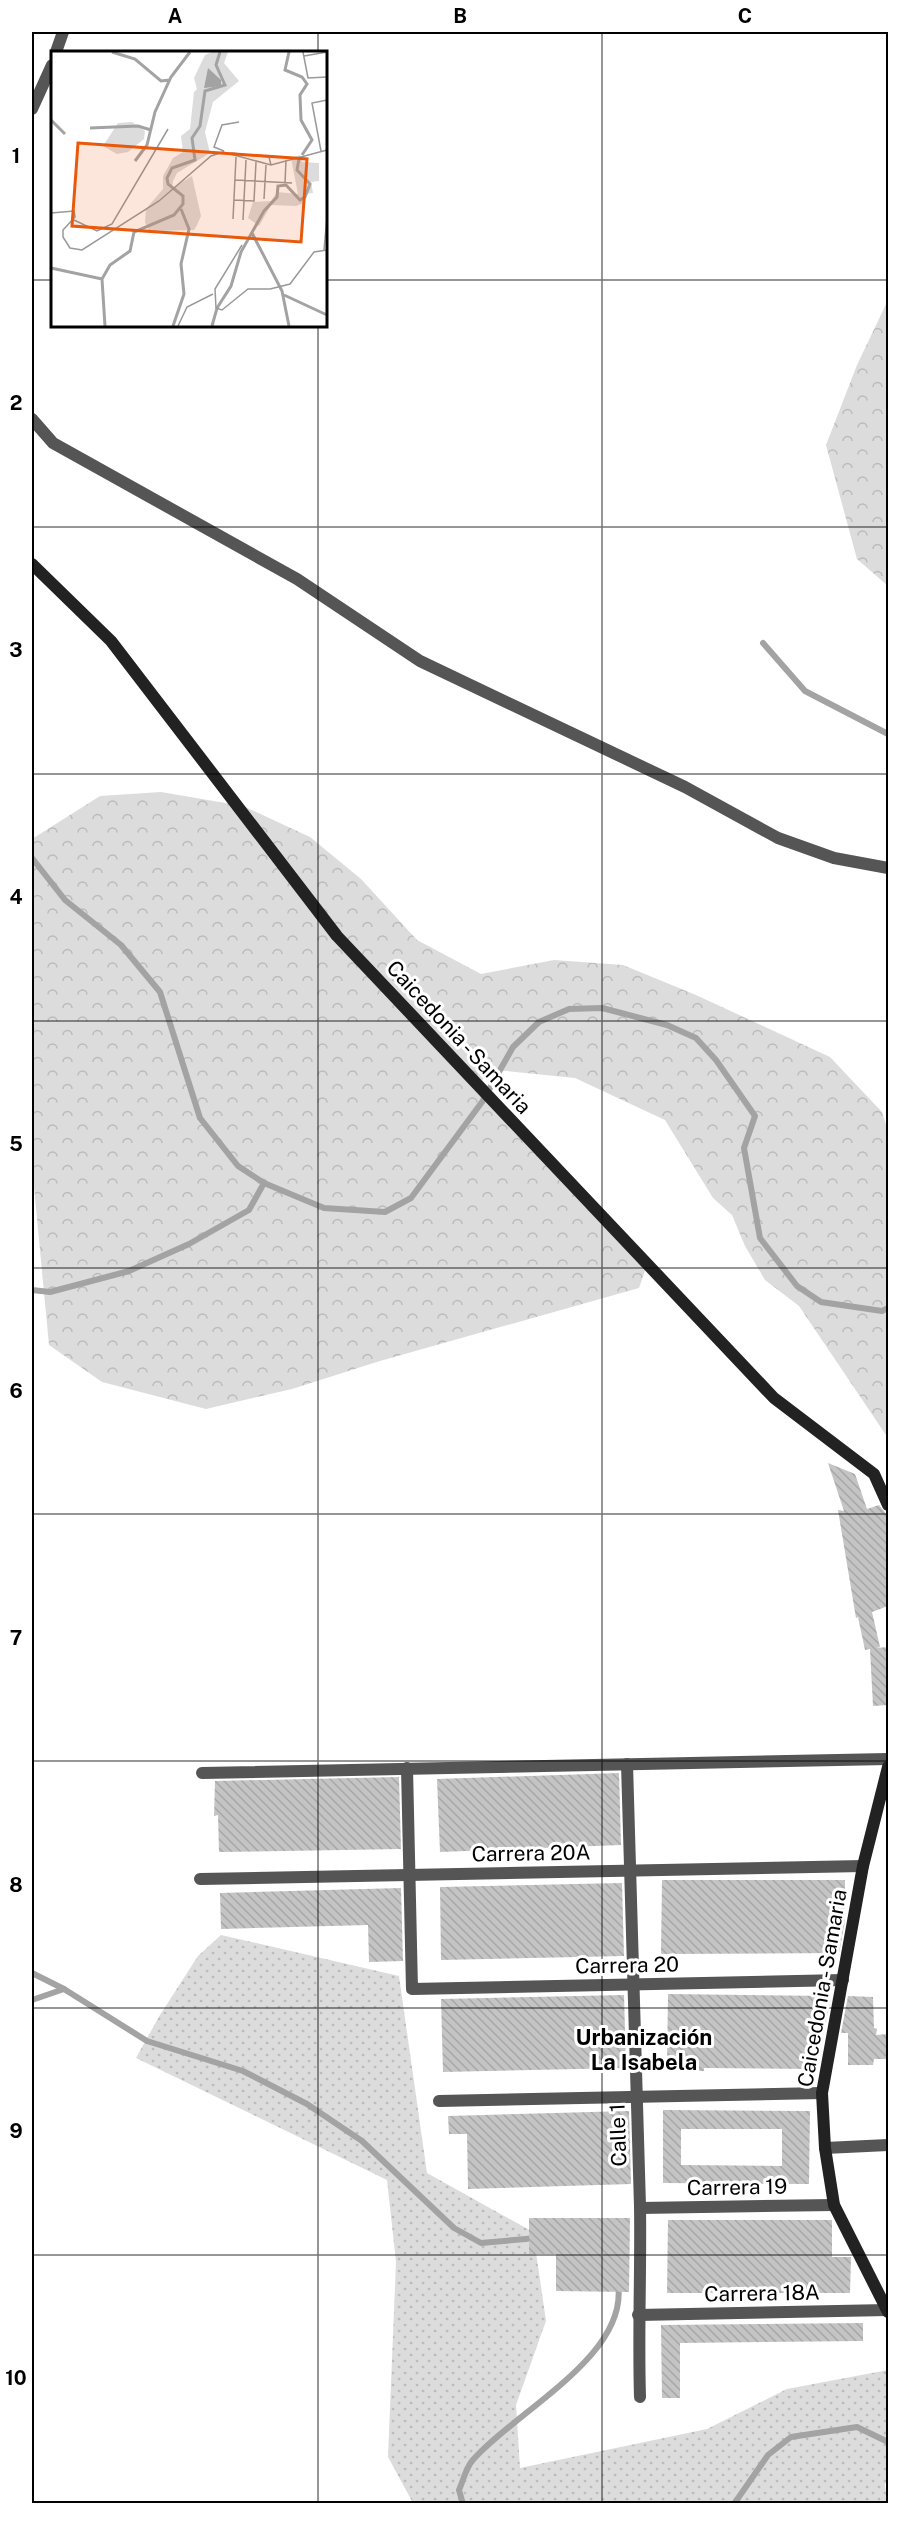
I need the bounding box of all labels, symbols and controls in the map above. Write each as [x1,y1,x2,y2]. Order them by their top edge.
text: A [168,4,182,28]
text: B [453,4,467,28]
text: C [738,4,752,28]
inset map [51,51,327,327]
text: 1 [12,144,20,168]
text: 2 [10,391,22,415]
text: 3 [9,638,23,662]
text: 4 [9,885,23,909]
street label: Caicedonia - Samaria [382,955,536,1119]
text: 5 [9,1132,23,1156]
text: 6 [9,1379,23,1403]
text: 7 [10,1626,22,1650]
street label: Carrera 20A [471,1839,591,1867]
text: 8 [9,1873,23,1897]
street label: Caicedonia - Samaria [792,1887,852,2089]
street label: Carrera 20 [575,1952,679,1978]
district label: Urbanización La Isabela [576,2024,712,2075]
street label: Calle 1 [604,2103,632,2167]
text: 9 [9,2119,23,2143]
street label: Carrera 19 [687,2174,787,2200]
street label: Carrera 18A [704,2279,820,2307]
text: 10 [5,2366,27,2390]

